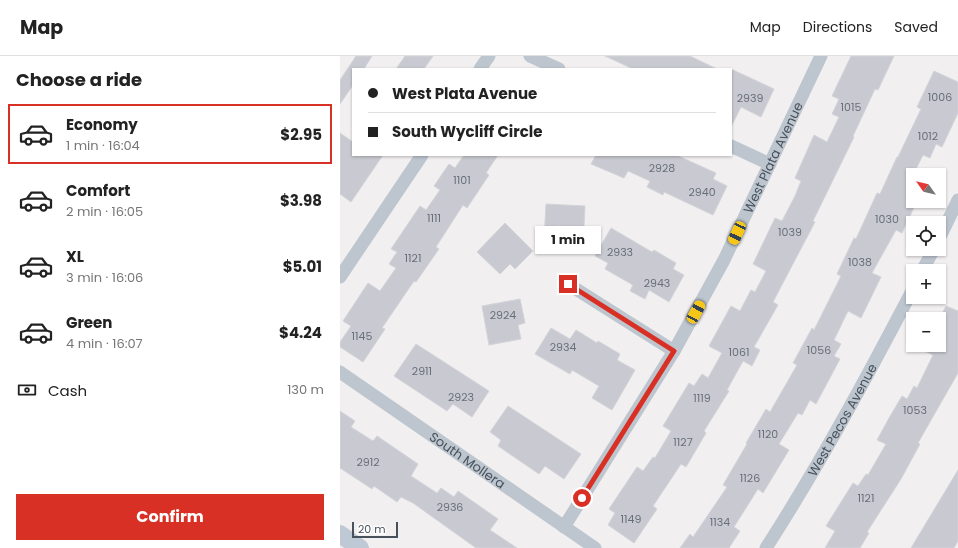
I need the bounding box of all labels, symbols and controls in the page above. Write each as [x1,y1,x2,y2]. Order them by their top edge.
text: Map [20,14,63,41]
text: Map [750,17,781,37]
text: Directions [803,17,872,37]
text: Saved [894,17,938,37]
text: Choose a ride [16,67,142,92]
text: West Plata Avenue [392,83,537,104]
house number: 1006 [928,89,952,105]
house number: 2939 [737,90,763,106]
street label: West Plata Avenue [739,99,808,216]
house number: 1015 [841,99,862,115]
text: Economy [66,114,138,135]
icon: car [18,116,54,152]
text: South Wycliff Circle [392,121,542,142]
text: $2.95 [280,124,322,145]
house number: 1012 [918,128,938,144]
text: 1 min · 16:04 [66,136,140,155]
house number: 2928 [649,160,675,176]
north arrow [906,168,946,208]
map controls [906,168,946,352]
house number: 1101 [453,172,471,188]
text: Comfort [66,180,130,201]
icon: car [18,182,54,218]
house number: 2940 [688,184,716,200]
text: $3.98 [280,190,322,211]
text: 2 min · 16:05 [66,202,143,221]
house number: 1111 [427,210,441,226]
house number: 1030 [875,211,899,227]
button: locate [906,216,946,256]
car [726,220,748,246]
house number: 1039 [778,224,802,240]
callout: 1 min [535,226,601,254]
text: 1 min [551,230,585,249]
house number: 2933 [607,244,633,260]
text: XL [66,246,84,267]
icon: car [18,248,54,284]
house number: 1121 [405,250,421,266]
house number: 1038 [848,254,872,270]
text: $5.01 [283,256,322,277]
button: + [906,264,946,304]
text: 3 min · 16:06 [66,268,143,287]
route end [559,275,577,293]
house number: 2943 [644,275,670,291]
car [685,299,707,325]
house number: 2924 [490,307,516,323]
text: Green [66,312,112,333]
button: − [906,312,946,352]
icon: car [18,314,54,350]
text: $4.24 [279,322,322,343]
house number: 1145 [352,328,373,344]
text: 4 min · 16:07 [66,334,143,353]
house number: 2934 [550,339,576,355]
house number: 1056 [807,342,831,358]
house number: 1061 [729,344,749,360]
street label: West Pecos Avenue [803,360,882,480]
house number: 2911 [412,363,432,379]
icon: cash [16,379,38,401]
text: Cash [48,380,87,401]
text: 130 m [287,380,324,399]
house number: 2923 [448,389,474,405]
house number: 1119 [693,390,711,406]
house number: 1053 [903,402,927,418]
house number: 1120 [758,426,778,442]
street label: South Mollera [425,428,509,493]
house number: 1127 [673,434,693,450]
house number: 2912 [356,454,380,470]
house number: 1126 [740,470,760,486]
route start [573,489,591,507]
house number: 1121 [858,490,874,506]
button: Confirm [16,494,324,540]
house number: 2936 [437,499,463,515]
house number: 1149 [621,511,642,527]
house number: 1134 [710,514,730,530]
scale bar [352,520,398,539]
text: 20 m [358,521,386,537]

